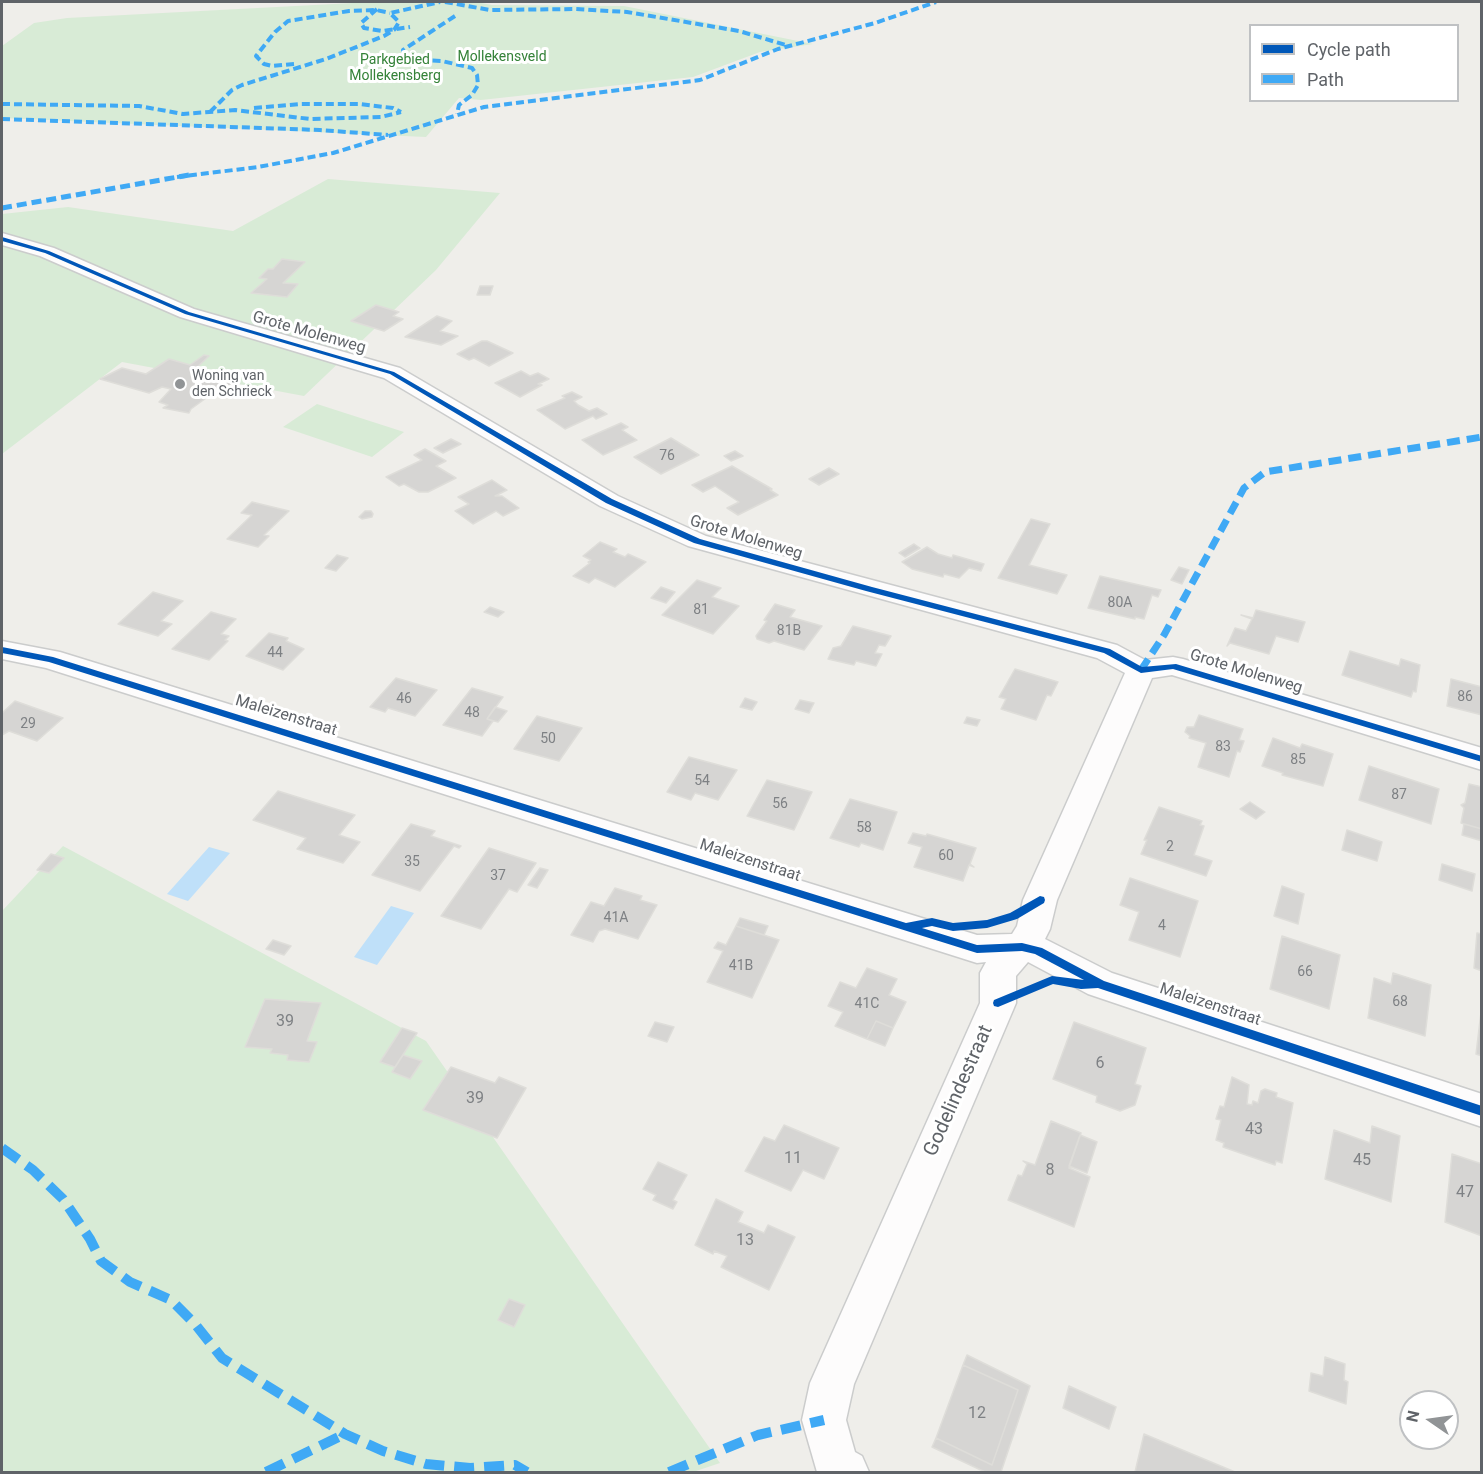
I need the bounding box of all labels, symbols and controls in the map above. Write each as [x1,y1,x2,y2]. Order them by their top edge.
legend [1249,24,1459,102]
text: Cycle path [1307,39,1391,60]
park label: Mollekensveld [457,49,547,65]
park label: Parkgebied Mollekensberg [349,52,441,84]
text: Path [1307,69,1344,90]
street label: Grote Molenweg [250,308,368,358]
place label: Woning van den Schrieck [192,368,272,400]
marker: Woning van den Schrieck [173,377,187,391]
house number: 76 [659,448,675,464]
street label: Grote Molenweg [687,512,805,564]
house number: 80A [1108,595,1132,611]
house number: 81 [693,602,709,618]
house number: 81B [777,623,801,639]
house number: 44 [267,645,283,661]
street label: Grote Molenweg [1187,646,1305,698]
house number: 86 [1457,689,1473,705]
street label: Maleizenstraat [233,691,339,741]
house number: 46 [396,691,412,707]
house number: 48 [464,705,480,721]
house number: 29 [20,716,36,732]
house number: 50 [540,731,556,747]
house number: 83 [1215,739,1231,755]
house number: 85 [1290,752,1306,768]
house number: 54 [694,773,710,789]
house number: 87 [1391,787,1407,803]
house number: 56 [772,796,788,812]
house number: 58 [856,820,872,836]
street label: Maleizenstraat [697,836,803,886]
house number: 2 [1166,839,1174,855]
house number: 60 [938,848,954,864]
house number: 35 [404,854,420,870]
house number: 37 [490,868,506,884]
house number: 41A [604,910,628,926]
house number: 4 [1158,918,1166,934]
house number: 41B [729,958,753,974]
house number: 66 [1297,964,1313,980]
street label: Maleizenstraat [1157,980,1263,1030]
house number: 68 [1392,994,1408,1010]
house number: 41C [855,996,879,1012]
house number: 39 [276,1012,294,1032]
street label: Godelindestraat [919,1022,999,1160]
house number: 6 [1096,1054,1104,1074]
house number: 39 [466,1089,484,1109]
house number: 43 [1245,1120,1263,1140]
house number: 11 [784,1149,802,1169]
house number: 45 [1353,1151,1371,1171]
house number: 8 [1046,1161,1054,1181]
house number: 47 [1456,1183,1474,1203]
house number: 13 [736,1231,754,1251]
north arrow [1399,1390,1459,1450]
house number: 12 [968,1404,986,1424]
text: N [1402,1409,1423,1424]

